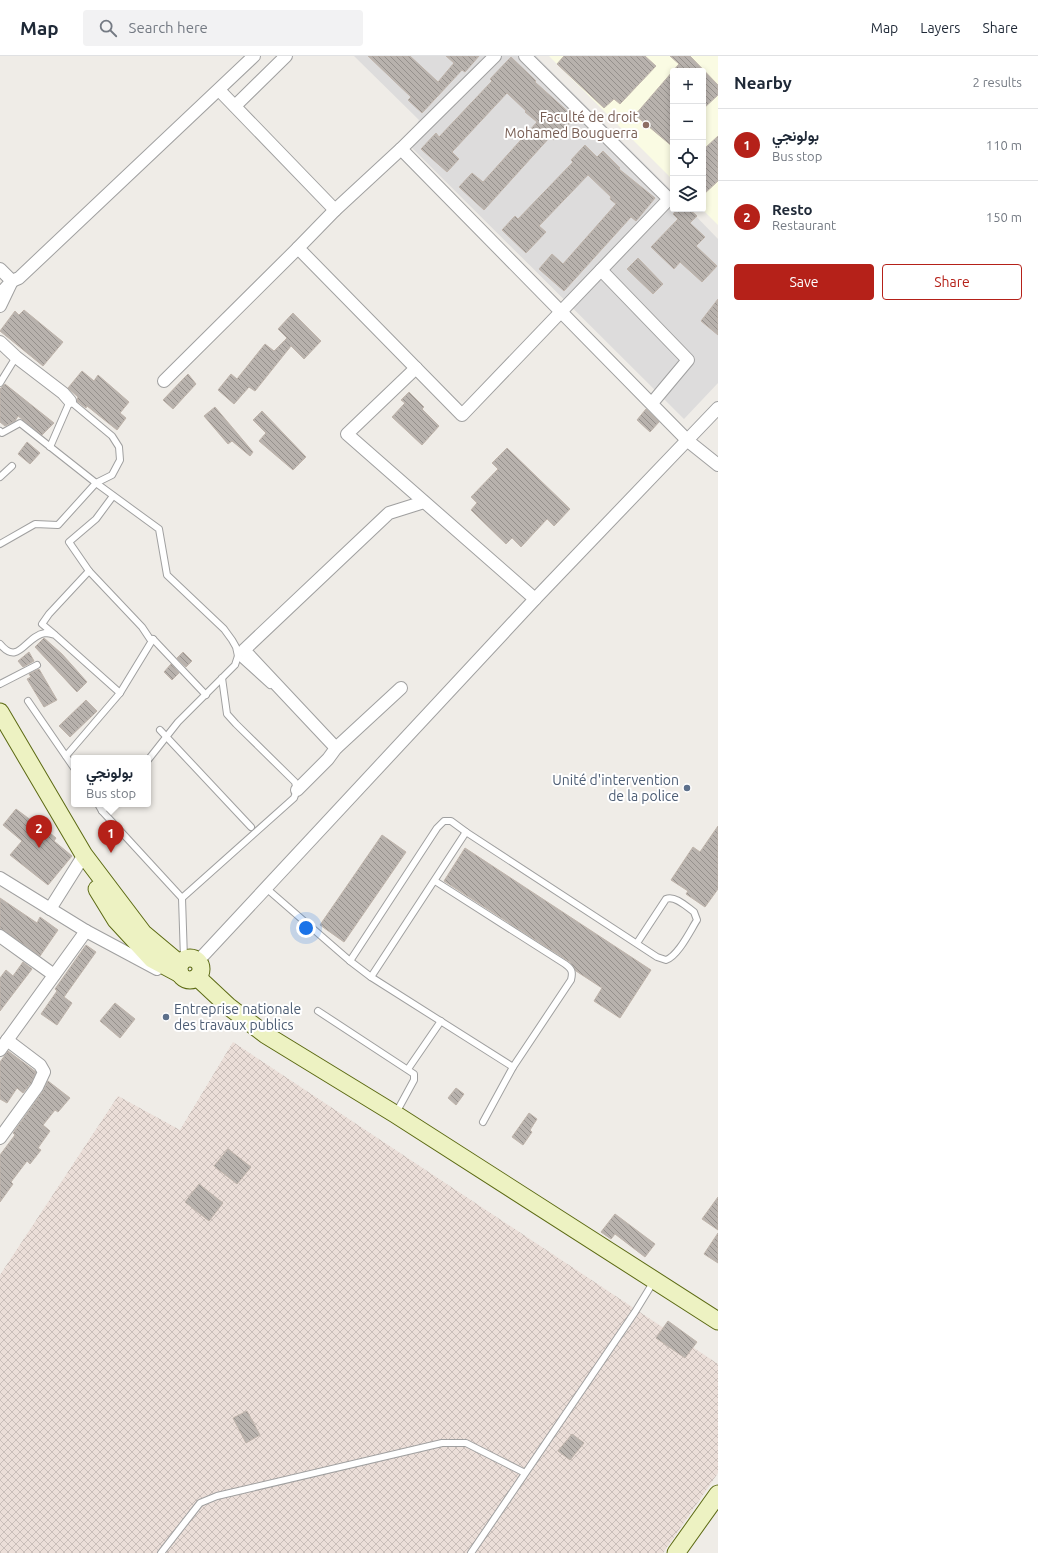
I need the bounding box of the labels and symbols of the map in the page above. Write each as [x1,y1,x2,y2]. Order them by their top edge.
place label: Faculté de droit Mohamed Bouguerra [505,109,638,141]
marker: Faculté de droit Mohamed Bouguerra [641,120,651,130]
place label: Unité d'intervention de la police [552,772,679,804]
marker: Unité d'intervention de la police [682,783,692,793]
pin: 2 [26,815,52,848]
pin: 1 [98,820,124,853]
your location [296,918,316,938]
place label: Entreprise nationale des travaux publics [174,1001,301,1033]
marker: Entreprise nationale des travaux publics [161,1012,171,1022]

